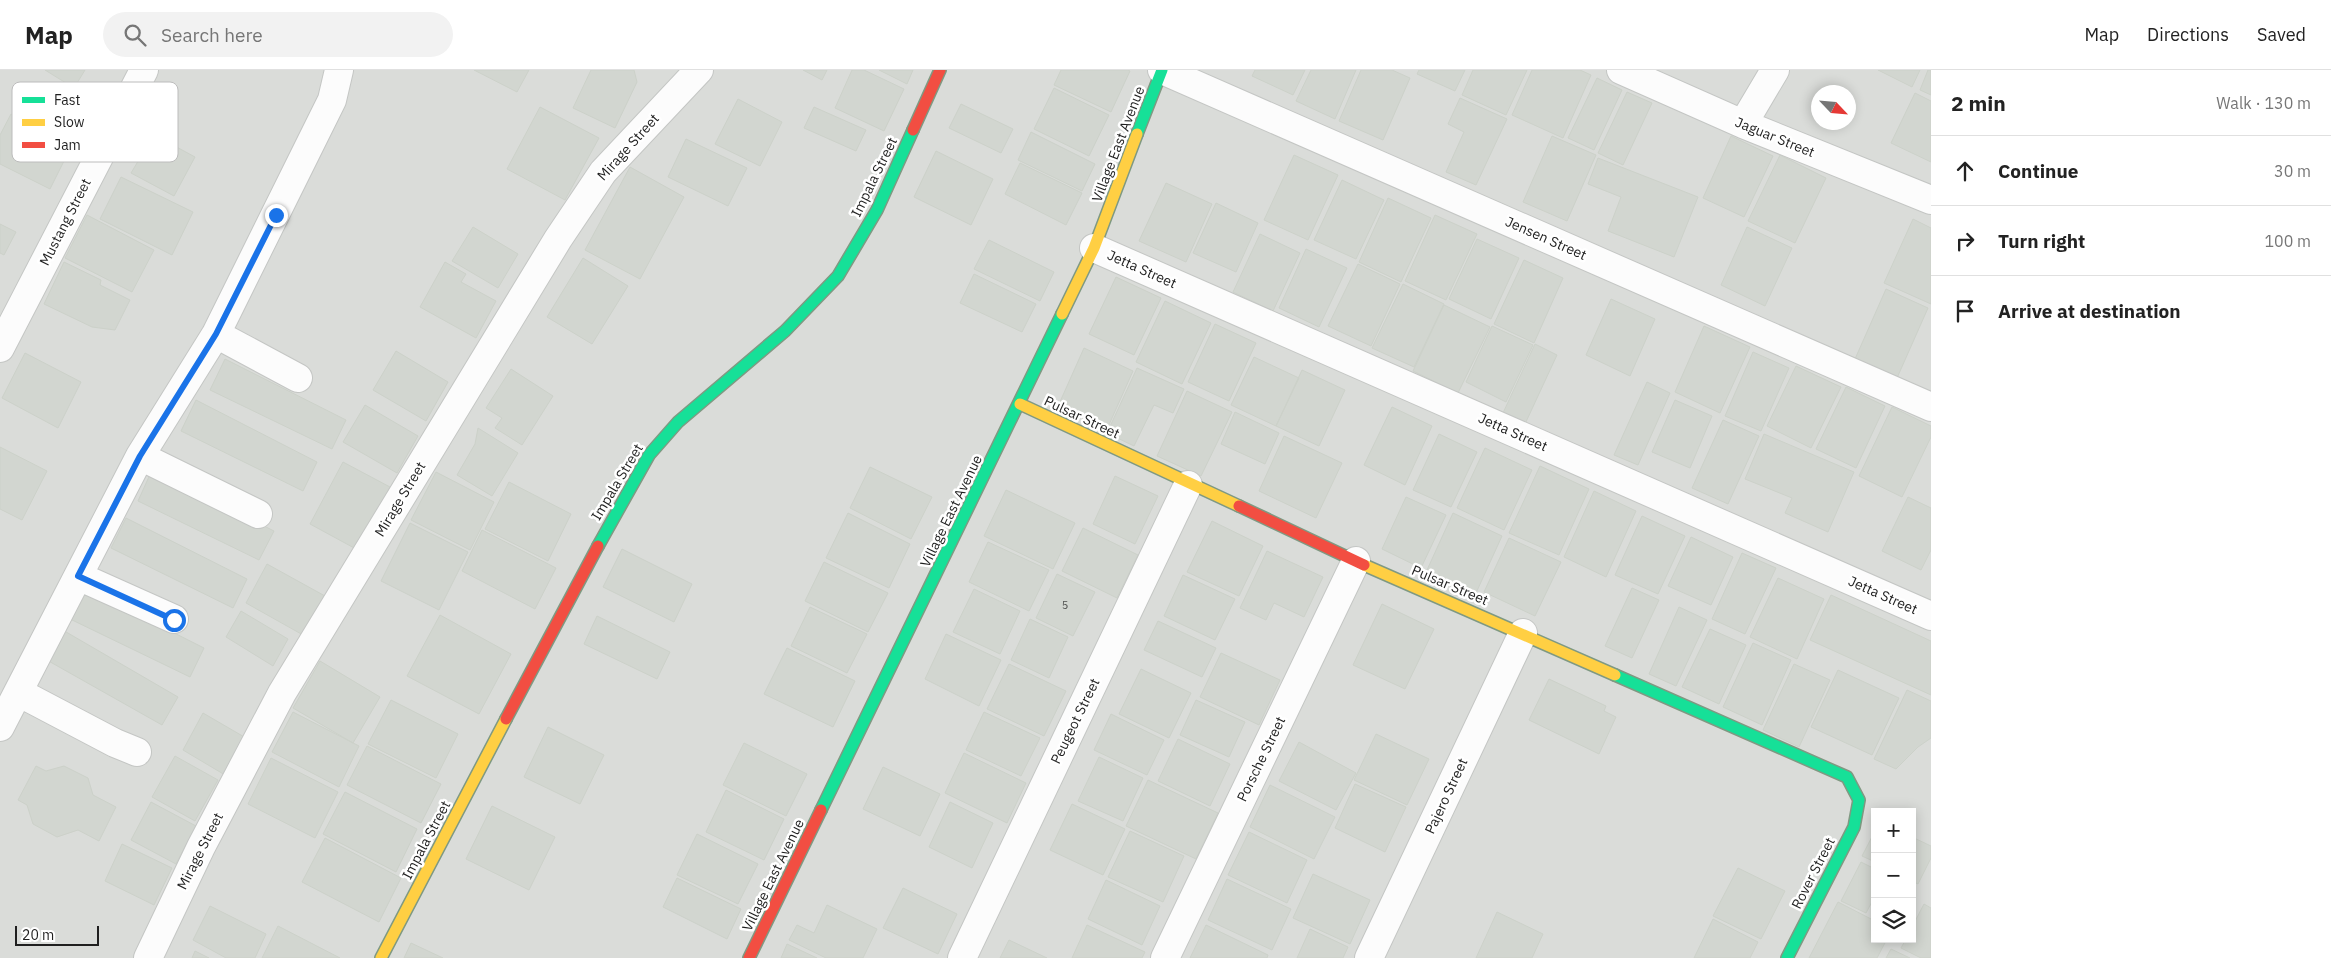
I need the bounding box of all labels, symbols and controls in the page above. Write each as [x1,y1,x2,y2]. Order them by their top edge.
search box [103,12,453,57]
text: Map [25,19,73,51]
icon: search [121,21,149,49]
text: Search here [161,23,263,47]
text: Map [2084,23,2119,46]
text: Directions [2147,23,2229,46]
text: Saved [2257,23,2306,46]
legend [12,82,178,162]
street label: Village East Avenue [1088,83,1148,204]
north arrow [1811,85,1856,130]
text: 2 min [1951,89,2006,117]
text: Fast [54,91,80,109]
text: Walk · 130 m [2216,93,2311,113]
street label: Mirage Street [593,110,663,184]
text: Slow [54,113,85,131]
street label: Jaguar Street [1733,113,1817,161]
street label: Impala Street [847,134,901,220]
text: Jam [54,136,81,154]
icon: ahead [1951,157,1979,185]
text: Continue [1998,159,2078,183]
text: 30 m [2274,161,2311,181]
street label: Mustang Street [35,175,95,269]
route end [265,204,288,227]
street label: Jensen Street [1503,212,1589,264]
icon: right [1951,227,1979,255]
text: Turn right [1998,229,2085,253]
text: 100 m [2264,231,2311,251]
street label: Jetta Street [1105,246,1179,292]
icon: arrive [1951,297,1979,325]
text: Arrive at destination [1998,299,2181,323]
street label: Pulsar Street [1041,392,1123,442]
street label: Jetta Street [1476,409,1550,455]
street label: Impala Street [587,440,647,524]
street label: Village East Avenue [916,452,986,570]
street label: Mirage Street [371,458,429,540]
street label: Pulsar Street [1409,561,1491,609]
street label: Jetta Street [1846,572,1920,618]
house number: 5 [1062,598,1068,612]
route start [163,609,186,632]
street label: Peugeot Street [1046,675,1104,767]
street label: Porsche Street [1233,713,1289,804]
street label: Pajero Street [1421,755,1471,837]
street label: Impala Street [398,798,454,882]
map controls [1871,808,1916,943]
button: + [1871,808,1916,853]
street label: Mirage Street [173,809,227,893]
street label: Village East Avenue [738,816,808,934]
street label: Rover Street [1787,834,1839,912]
button: − [1871,853,1916,898]
button: layers [1871,898,1916,943]
scale bar [15,923,99,946]
text: 20 m [22,926,54,944]

